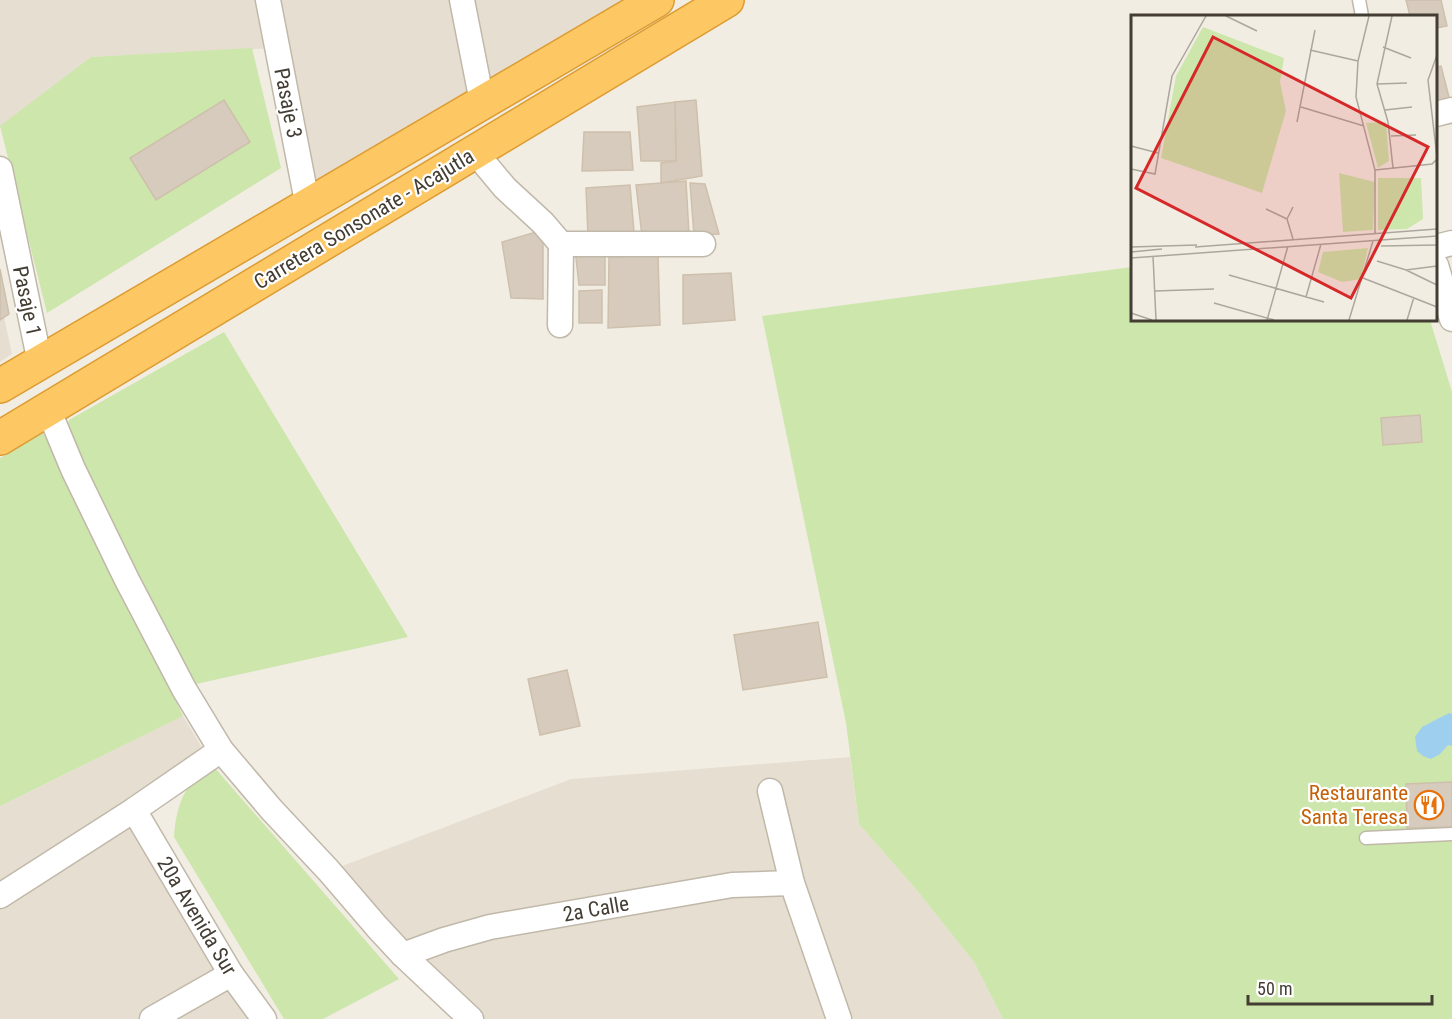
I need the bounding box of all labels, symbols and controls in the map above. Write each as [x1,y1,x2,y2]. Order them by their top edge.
inset map [1131,15,1437,321]
street label: Pasaje 3 [269,66,307,140]
street label: Carretera Sonsonate - Acajutla [250,144,478,294]
street label: Pasaje 1 [8,264,46,338]
place label: Restaurante Santa Teresa [1301,781,1408,829]
restaurant icon: Restaurante Santa Teresa [1413,789,1445,821]
street label: 20a Avenida Sur [152,853,242,979]
street label: 2a Calle [561,891,631,927]
scale bar [1248,968,1432,1006]
text: 50 m [1257,978,1292,999]

